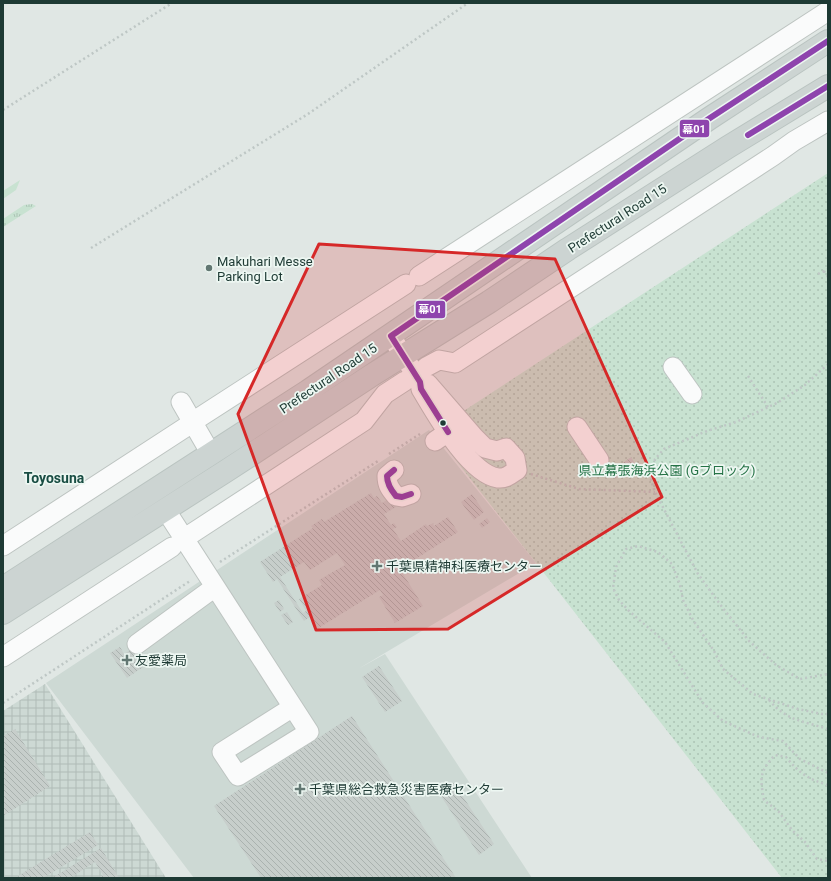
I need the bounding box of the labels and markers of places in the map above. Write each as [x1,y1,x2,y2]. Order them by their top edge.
place label: Makuhari Messe Parking Lot [217,254,313,284]
marker: Makuhari Messe Parking Lot [204,263,214,273]
unlabelled marker [438,418,448,428]
place label: 千葉県精神科医療センター [386,559,542,574]
marker: 千葉県精神科医療センター [371,560,383,572]
place label: 友愛薬局 [135,653,187,668]
marker: 友愛薬局 [122,655,132,665]
place label: 千葉県総合救急災害医療センター [309,782,504,797]
marker: 千葉県総合救急災害医療センター [294,783,306,795]

